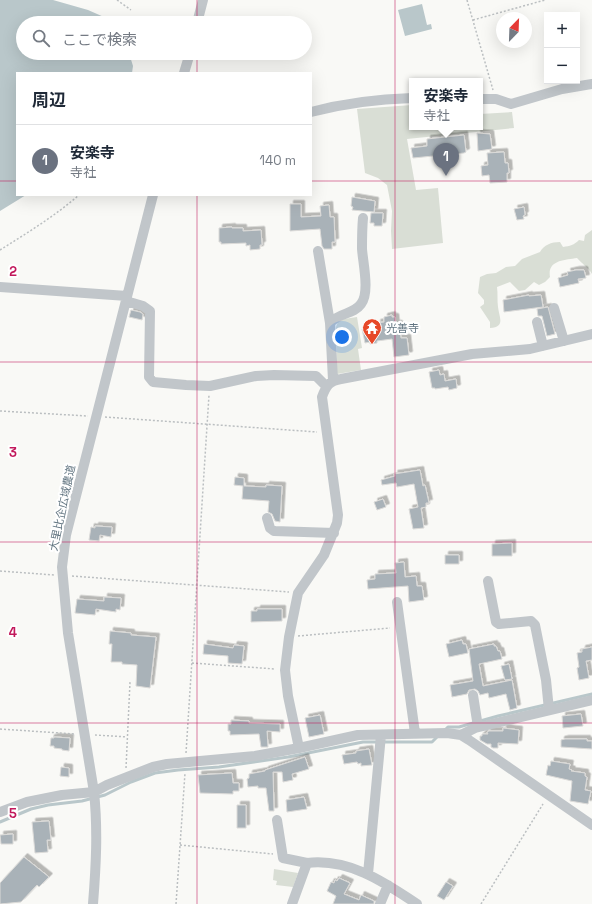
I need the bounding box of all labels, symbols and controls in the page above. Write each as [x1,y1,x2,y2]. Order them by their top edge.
north arrow [496,12,532,48]
map controls [544,12,580,84]
button: + [544,12,580,48]
search box [16,16,312,60]
icon: search [30,27,52,49]
text: ここで検索 [62,30,137,49]
button: − [544,48,580,84]
popup [409,78,483,130]
text: 安楽寺 [423,86,469,105]
text: 周辺 [32,89,66,111]
text: 寺社 [423,107,450,124]
text: 安楽寺 [70,143,115,162]
pin: 1 [433,143,459,176]
text: 1 [42,152,48,169]
text: 140 m [260,152,296,169]
text: 寺社 [70,164,96,181]
text: 2 [9,263,17,280]
temple icon: 光善寺 [361,317,383,345]
place label: 光善寺 [386,321,419,335]
your location [332,327,352,347]
text: 3 [9,444,17,461]
street label: 大里比企広域農道 [46,464,78,552]
text: 4 [9,624,17,641]
text: 5 [9,805,17,822]

